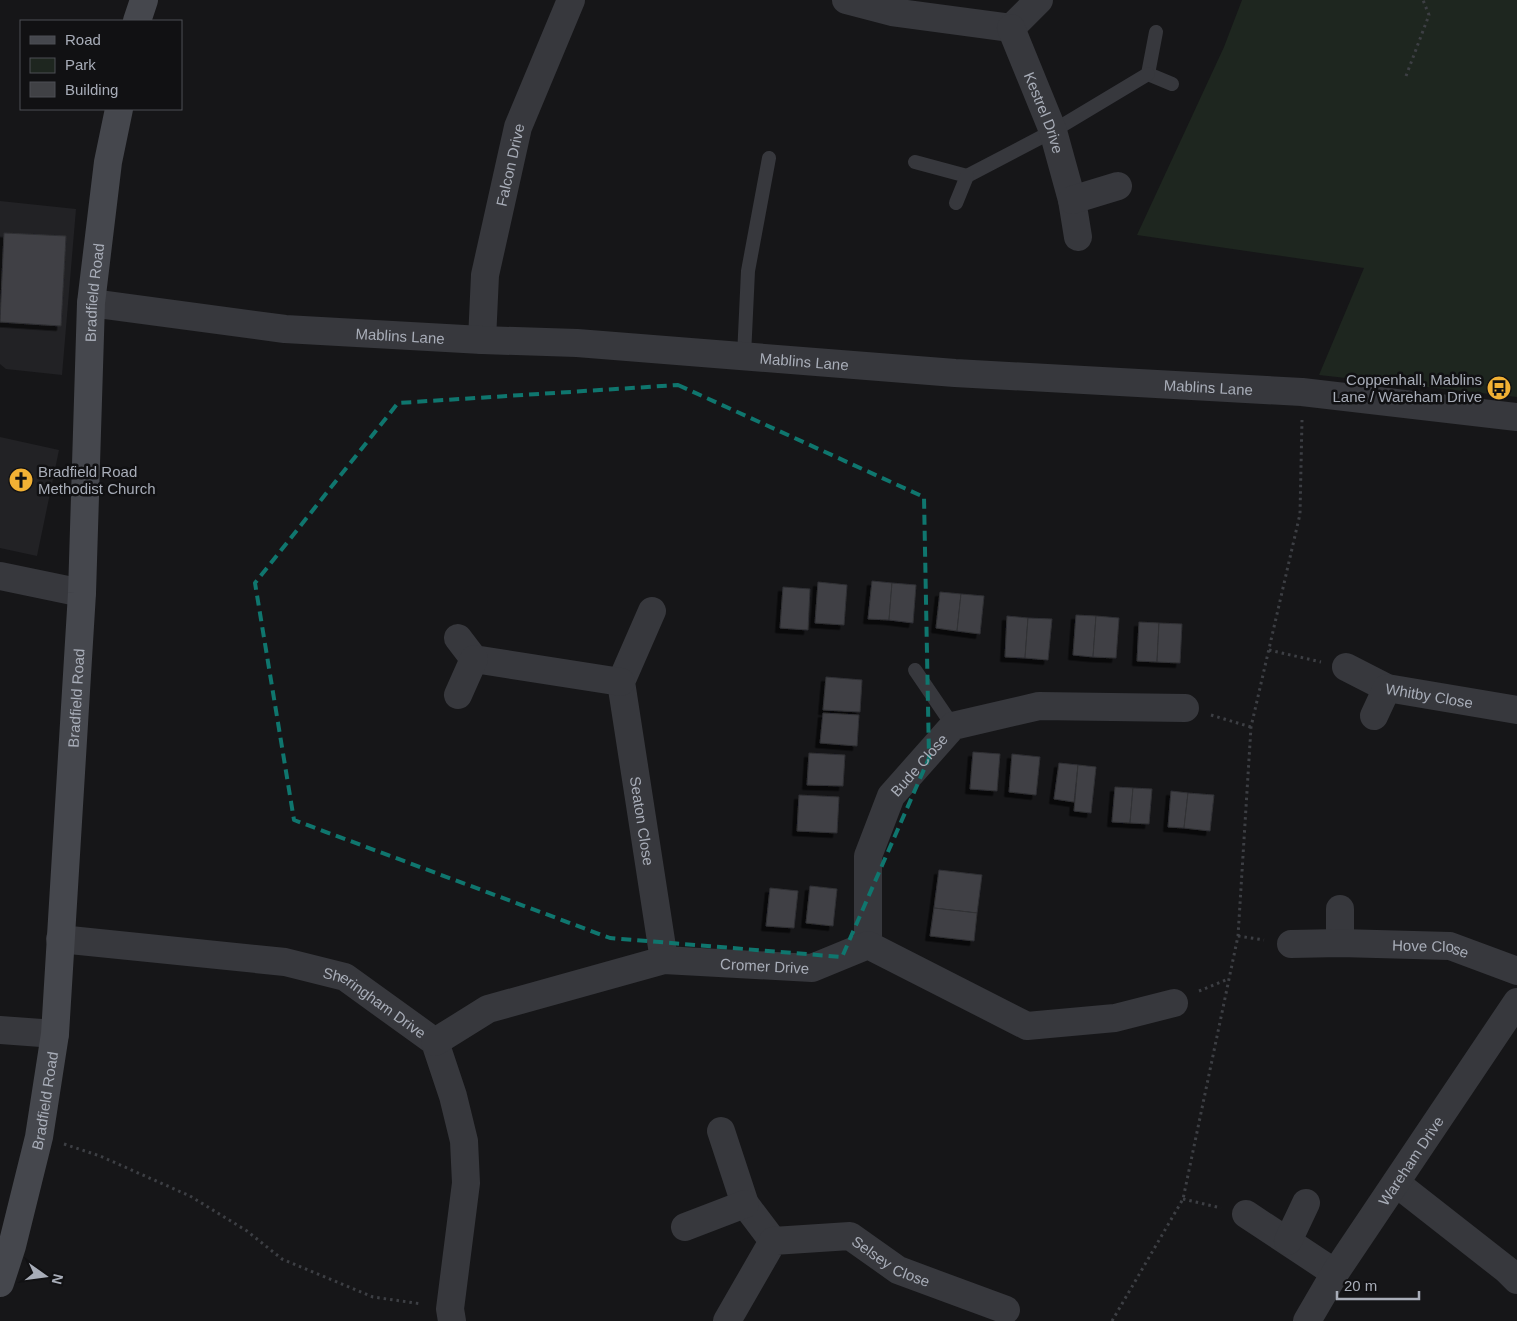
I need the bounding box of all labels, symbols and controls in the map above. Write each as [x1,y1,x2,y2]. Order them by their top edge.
legend [20,20,182,110]
text: Road [65,31,101,48]
text: Park [65,56,96,73]
street label: Kestrel Drive [1021,69,1067,155]
text: Building [65,81,118,98]
street label: Falcon Drive [492,122,527,208]
street label: Bradfield Road [81,242,107,342]
street label: Mablins Lane [355,324,445,346]
street label: Mablins Lane [759,349,849,373]
place label: Coppenhall, Mablins Lane / Wareham Drive [1332,371,1482,405]
bus stop icon: Coppenhall, Mablins Lane / Wareham Drive [1486,375,1512,401]
street label: Mablins Lane [1163,376,1253,398]
place label: Bradfield Road Methodist Church [38,463,156,497]
church icon: Bradfield Road Methodist Church [8,467,34,493]
street label: Bradfield Road [64,648,87,748]
street label: Whitby Close [1384,679,1474,711]
street label: Bude Close [887,730,951,799]
street label: Seaton Close [627,775,658,867]
street label: Hove Close [1392,936,1471,961]
street label: Cromer Drive [720,955,810,976]
street label: Sheringham Drive [322,963,429,1041]
street label: Bradfield Road [28,1050,61,1152]
street label: Wareham Drive [1375,1113,1446,1208]
street label: Selsey Close [849,1232,932,1290]
north arrow [20,1251,70,1301]
scale bar [1337,1268,1420,1300]
text: N [49,1272,67,1286]
text: 20 m [1344,1277,1377,1294]

